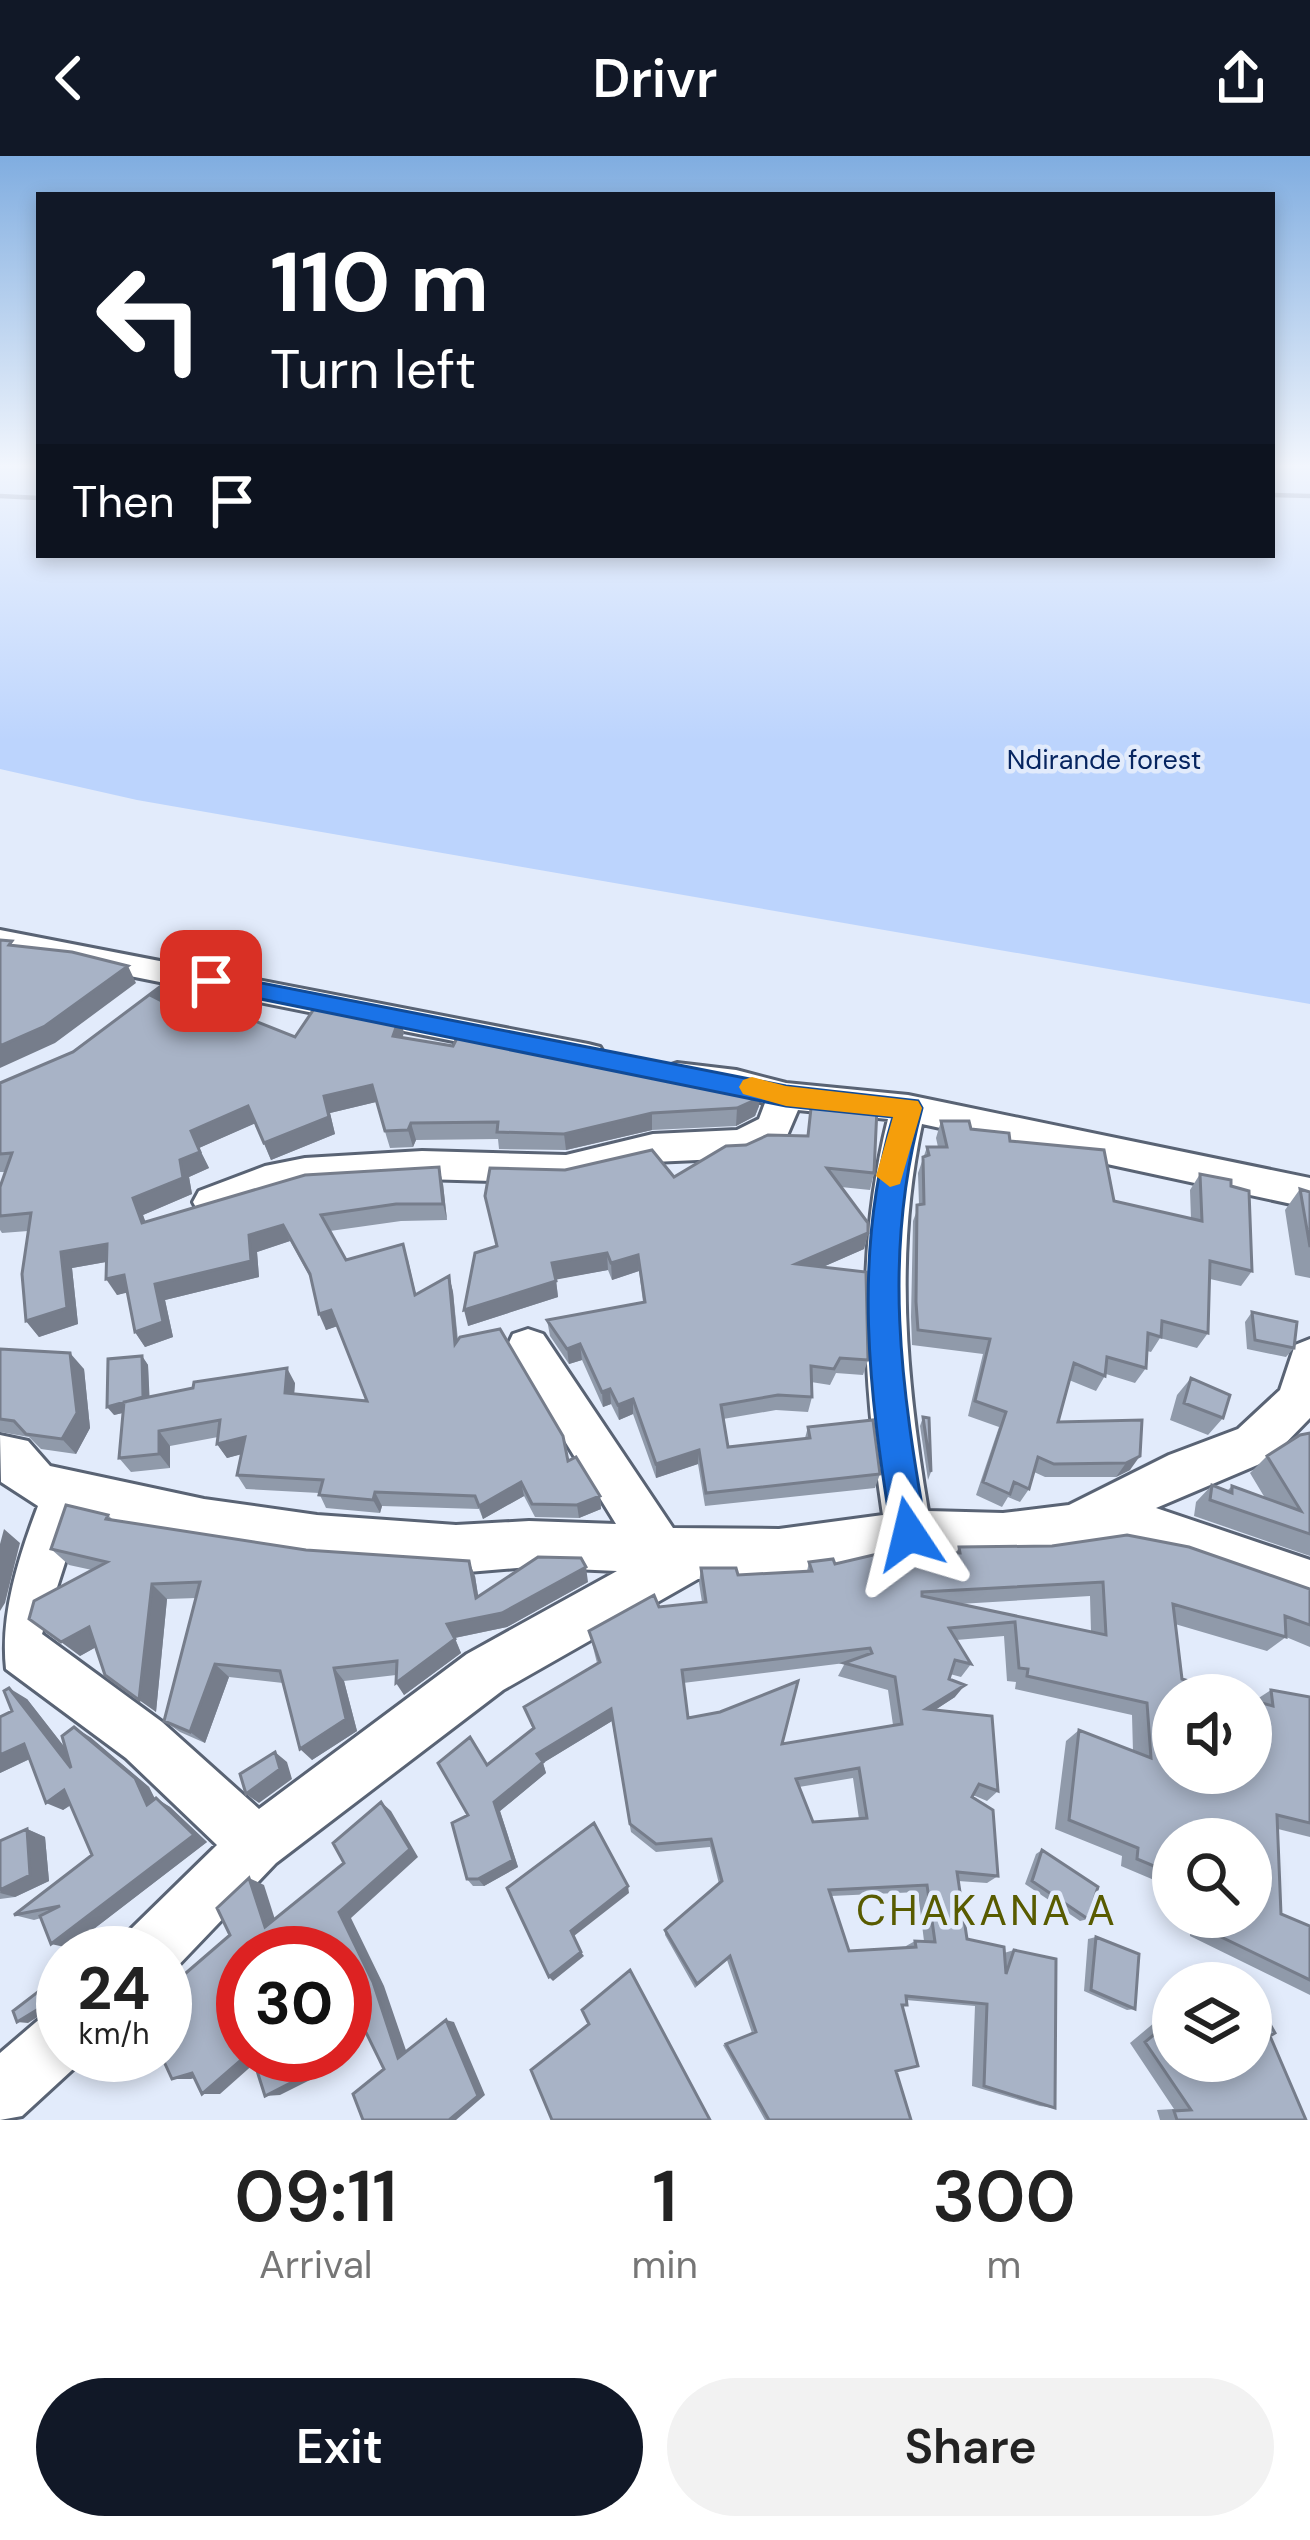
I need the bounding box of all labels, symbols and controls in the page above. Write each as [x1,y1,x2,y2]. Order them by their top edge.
text: Drivr [593,43,717,114]
icon: back [36,45,102,111]
icon: share [1208,45,1274,111]
text: 110 m [270,228,489,337]
icon: left [72,240,228,396]
text: Turn left [270,334,476,405]
icon: arrive [199,468,265,534]
text: Then [72,472,175,531]
park label: Ndirande forest [1007,742,1201,777]
pin [160,930,262,1032]
icon: arrive [178,948,244,1014]
position arrow [846,1471,972,1597]
map controls [1152,1674,1272,2082]
button: sound [1152,1674,1272,1794]
button: search [1152,1818,1272,1938]
district label: CHAKANA A [856,1883,1118,1938]
speed limit sign: 30 [216,1926,372,2082]
text: 24 [77,1949,151,2028]
button: layers [1152,1962,1272,2082]
text: km/h [79,2014,149,2053]
text: 09:11 [234,2150,397,2243]
text: 1 [652,2150,677,2243]
text: 300 [932,2150,1076,2243]
text: Arrival [259,2239,373,2290]
text: min [632,2239,698,2290]
text: m [987,2239,1021,2290]
button: Exit [36,2378,643,2516]
button: Share [667,2378,1274,2516]

